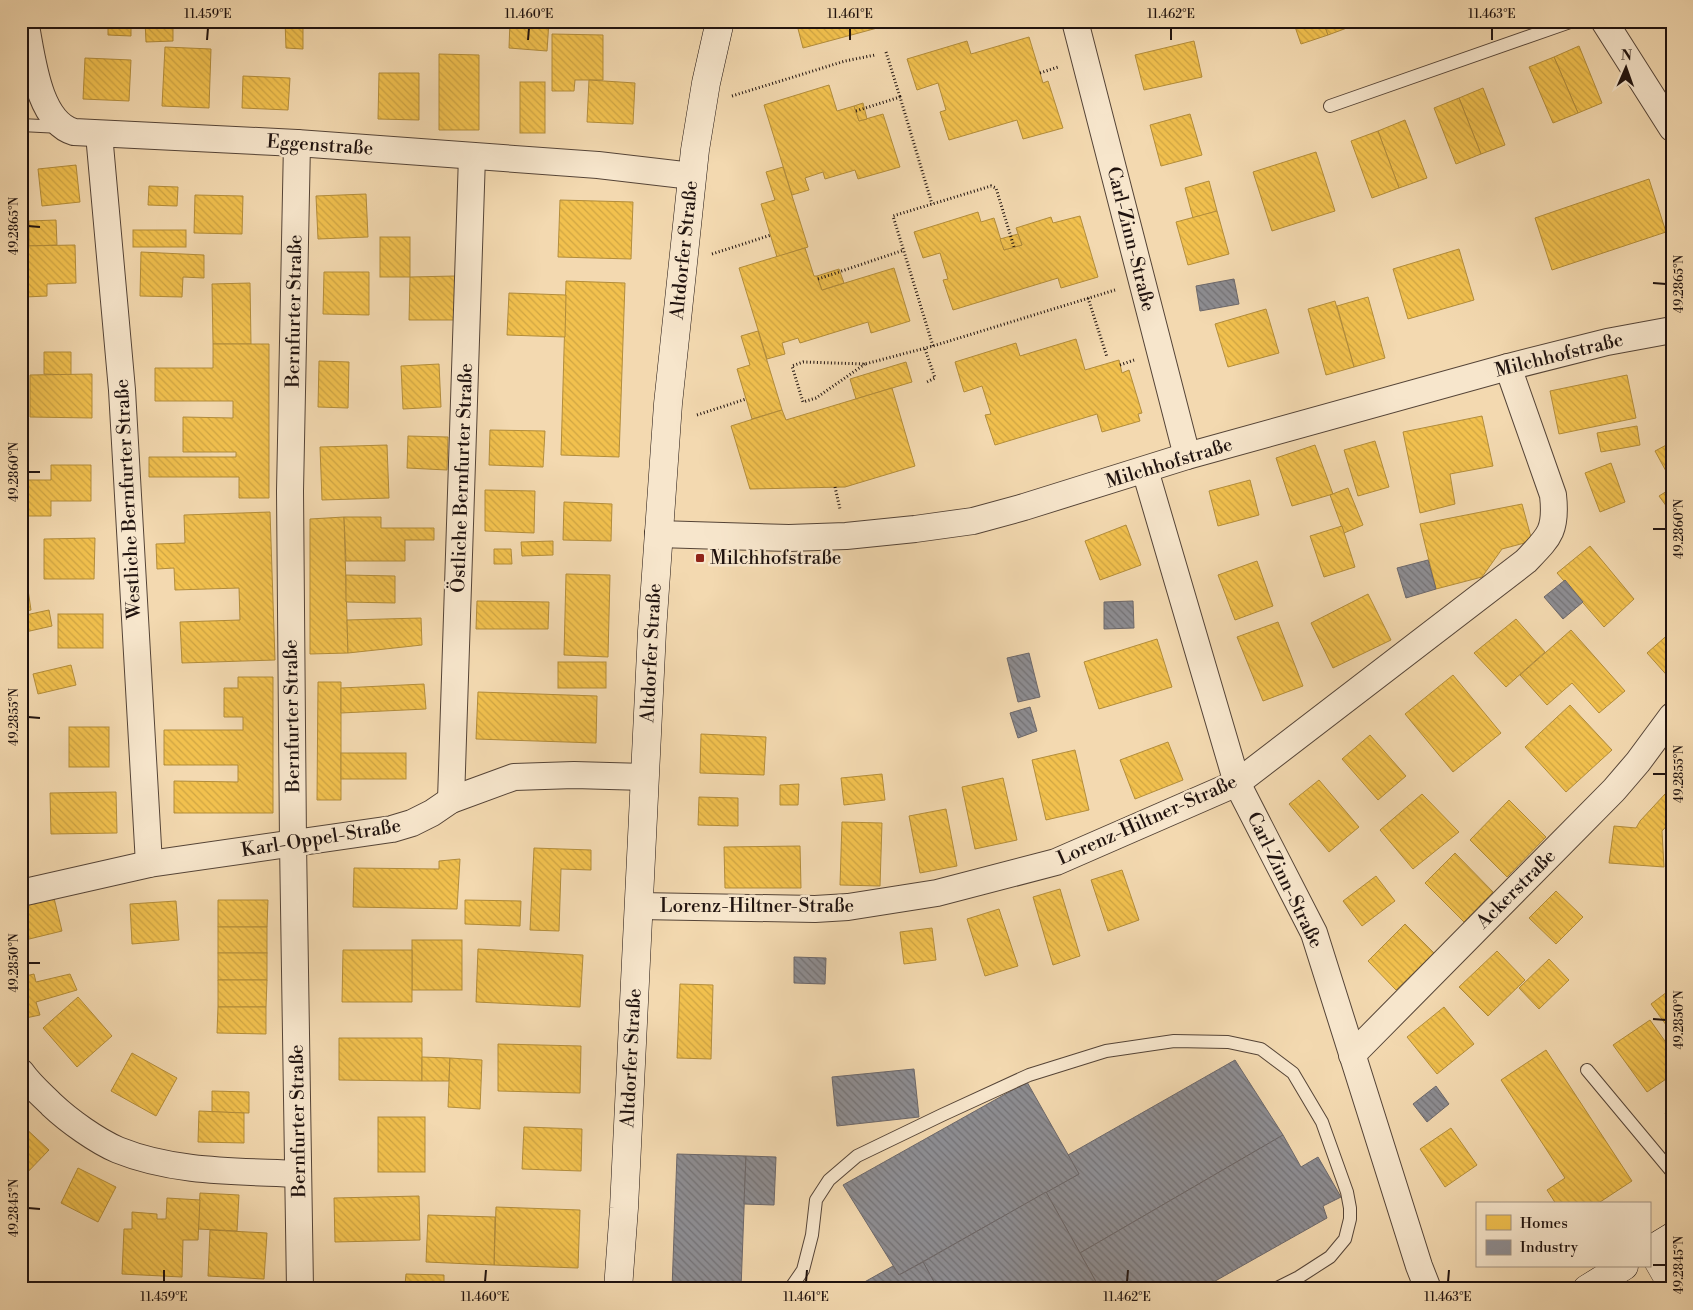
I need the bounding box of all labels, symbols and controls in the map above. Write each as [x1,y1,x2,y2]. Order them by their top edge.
text: 11.459°E [184,7,232,22]
text: 11.460°E [505,7,553,22]
text: 11.461°E [827,7,873,22]
text: 11.462°E [1147,7,1195,22]
text: 11.463°E [1468,7,1516,22]
north arrow [1600,42,1650,92]
text: N [1621,47,1632,65]
street label: Eggenstraße [266,129,374,161]
street label: Carl-Zinn-Straße [1101,164,1161,314]
street label: Altdorfer Straße [665,179,703,322]
text: 49.2865°N [7,197,22,255]
street label: Bernfurter Straße [281,234,307,389]
text: 49.2865°N [1672,255,1687,313]
street label: Milchhofstraße [1492,327,1626,383]
street label: Östliche Bernfurter Straße [445,363,478,593]
street label: Westliche Bernfurter Straße [110,378,146,621]
street label: Milchhofstraße [1103,432,1235,494]
text: 49.2860°N [7,442,22,502]
text: 49.2860°N [1672,499,1687,559]
place label: Milchhofstraße [710,546,841,570]
marker: Milchhofstraße [694,552,706,564]
street label: Altdorfer Straße [635,583,667,724]
street label: Bernfurter Straße [279,639,305,794]
text: 49.2855°N [7,688,22,746]
text: 49.2855°N [1672,745,1687,803]
street label: Lorenz-Hiltner-Straße [1053,770,1241,870]
street label: Carl-Zinn-Straße [1242,808,1328,952]
street label: Karl-Oppel-Straße [239,814,403,862]
street label: Ackerstraße [1470,844,1561,935]
street label: Lorenz-Hiltner-Straße [660,894,854,918]
text: 49.2850°N [7,933,22,993]
street label: Altdorfer Straße [615,988,647,1129]
text: 49.2850°N [1672,990,1687,1050]
street label: Bernfurter Straße [285,1044,311,1199]
text: 49.2845°N [7,1179,22,1237]
legend [1476,1202,1650,1268]
text: Homes [1520,1214,1568,1233]
text: 49.2845°N [1672,1236,1687,1294]
text: Industry [1520,1238,1579,1257]
text: 11.459°E [140,1290,188,1305]
text: 11.460°E [461,1290,509,1305]
text: 11.461°E [783,1290,829,1305]
text: 11.462°E [1103,1290,1151,1305]
text: 11.463°E [1424,1290,1472,1305]

